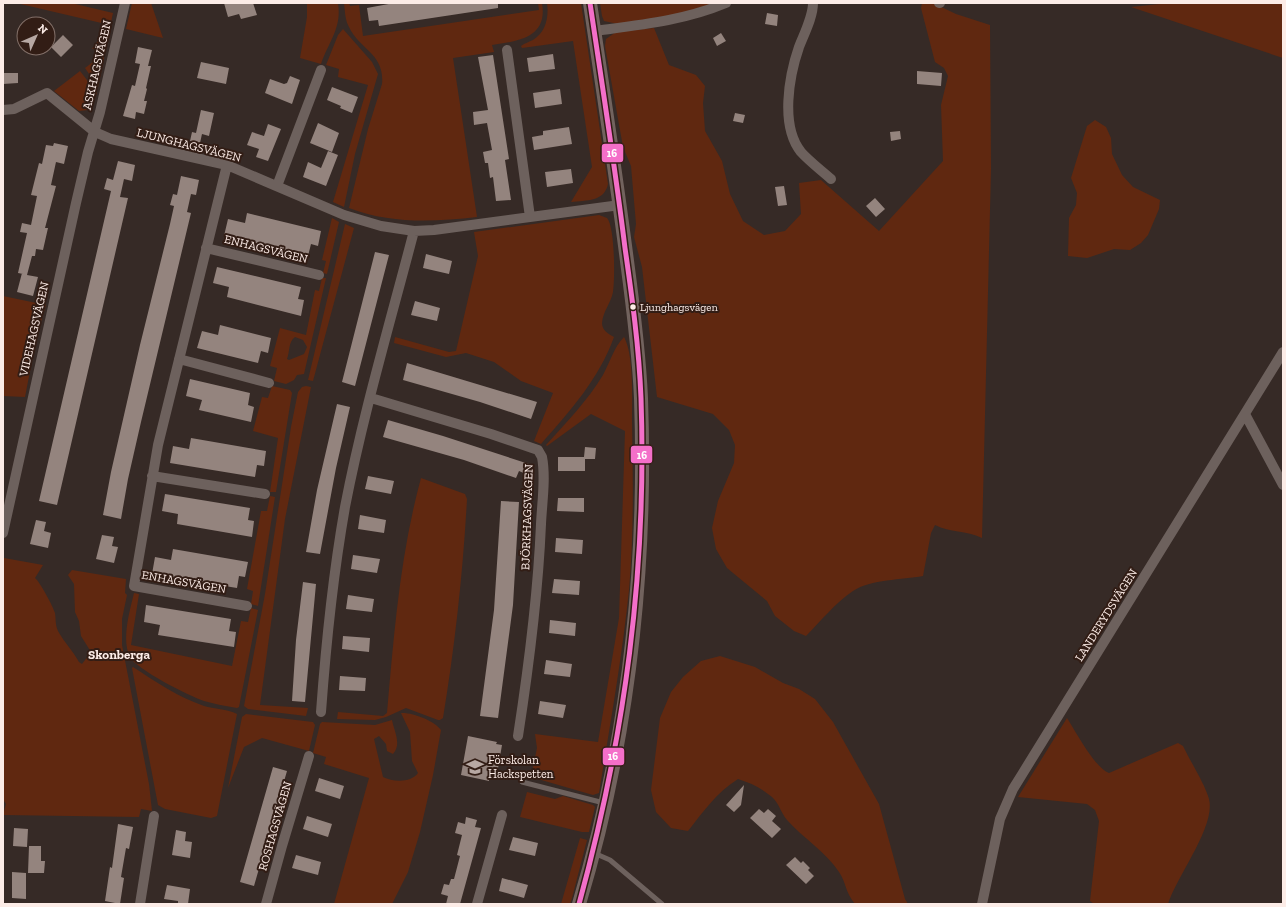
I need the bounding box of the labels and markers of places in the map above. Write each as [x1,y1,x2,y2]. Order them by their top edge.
place label: Ljunghagsvägen [640,301,719,314]
marker: Ljunghagsvägen [628,302,638,312]
place label: Förskolan Hackspetten [488,753,554,781]
school or university icon: Förskolan Hackspetten [465,757,485,777]

